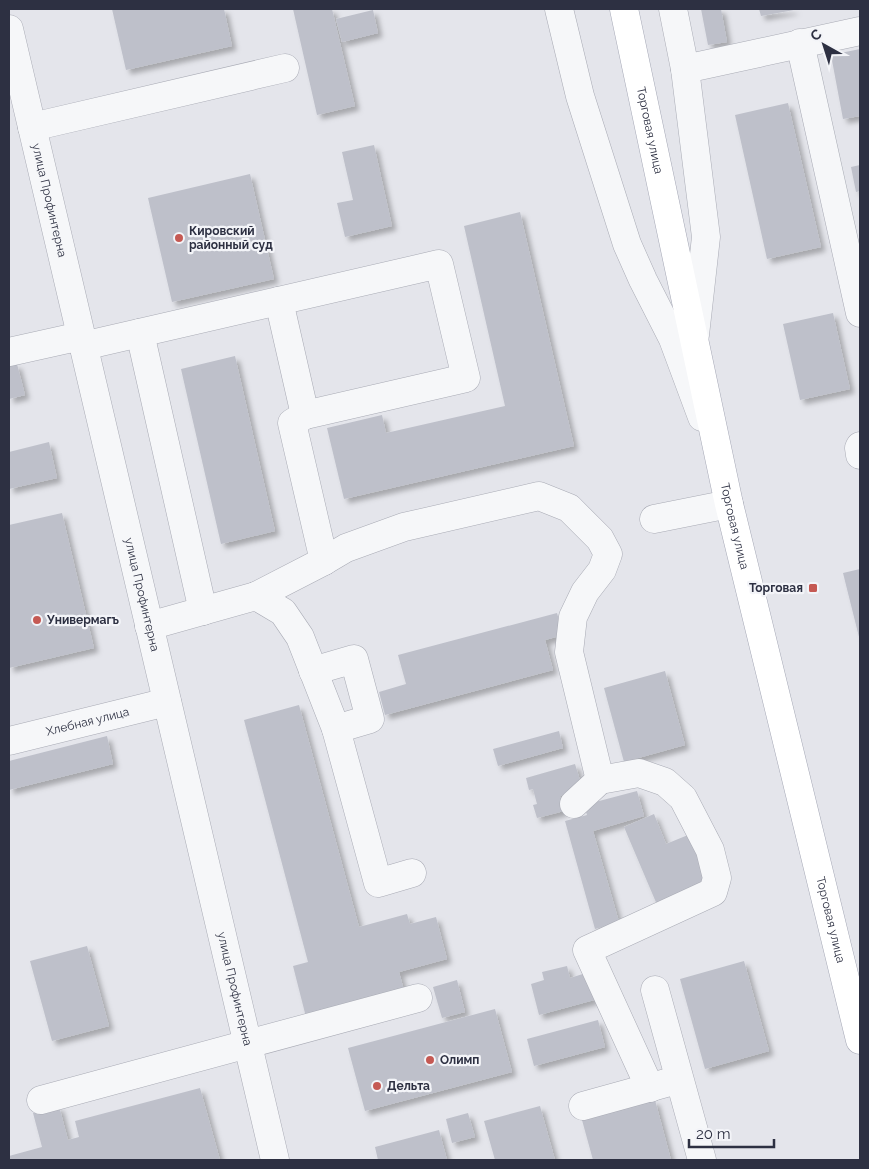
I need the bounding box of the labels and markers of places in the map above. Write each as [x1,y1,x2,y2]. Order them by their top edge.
place label: Кировский районный суд [189,224,273,252]
marker: Кировский районный суд [173,232,185,244]
place label: Торговая [749,581,803,595]
marker: Торговая [807,582,819,594]
place label: Универмагъ [46,613,120,627]
marker: Универмагъ [31,614,43,626]
place label: Олимп [440,1053,479,1067]
marker: Олимп [424,1054,436,1066]
place label: Дельта [387,1079,430,1093]
marker: Дельта [371,1080,383,1092]

